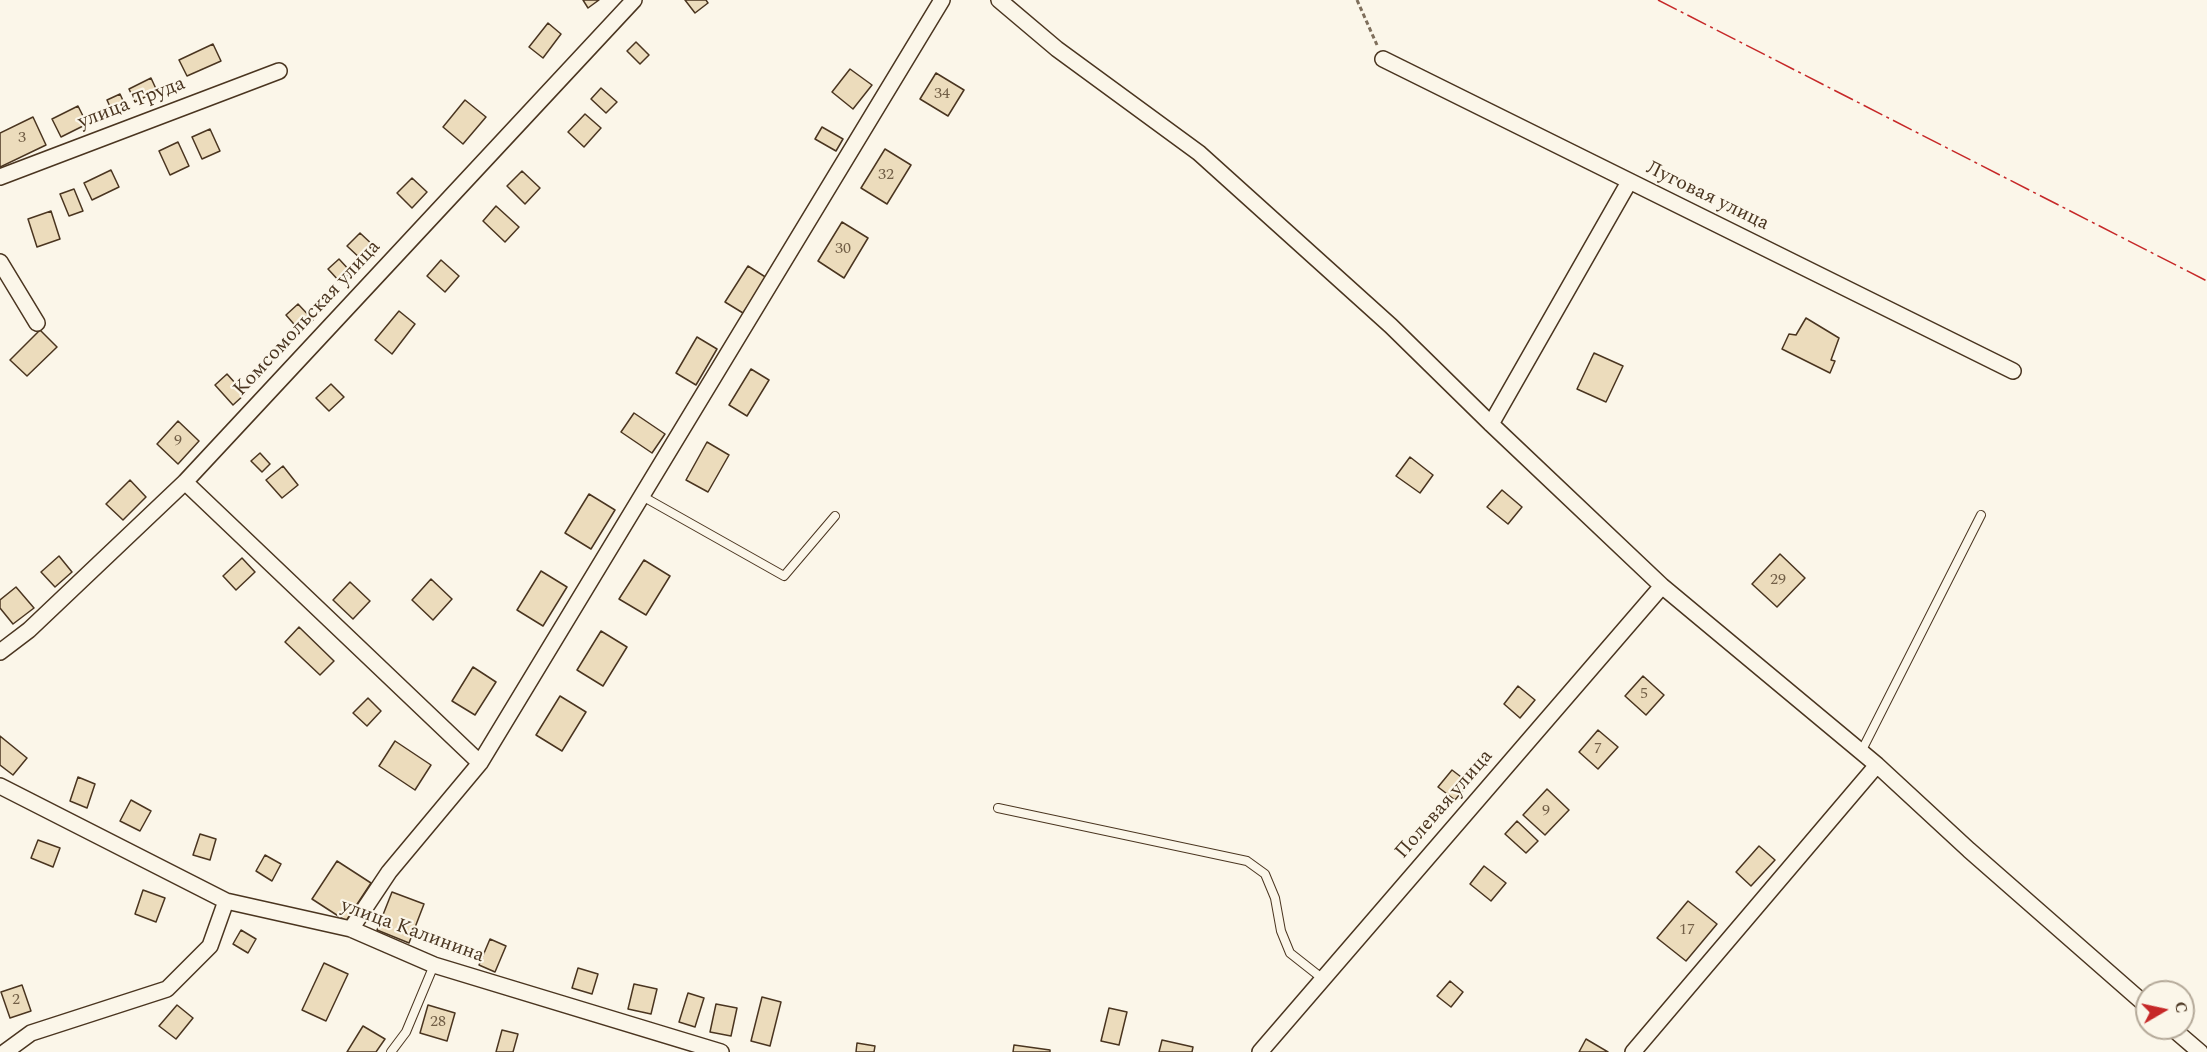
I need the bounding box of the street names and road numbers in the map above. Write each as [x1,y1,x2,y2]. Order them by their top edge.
street label: улица Труда [75,73,189,135]
street label: Луговая улица [1642,157,1772,237]
street label: Комсомольская улица [229,236,387,402]
street label: Полевая улица [1391,746,1499,864]
street label: улица Калинина [337,895,487,969]

